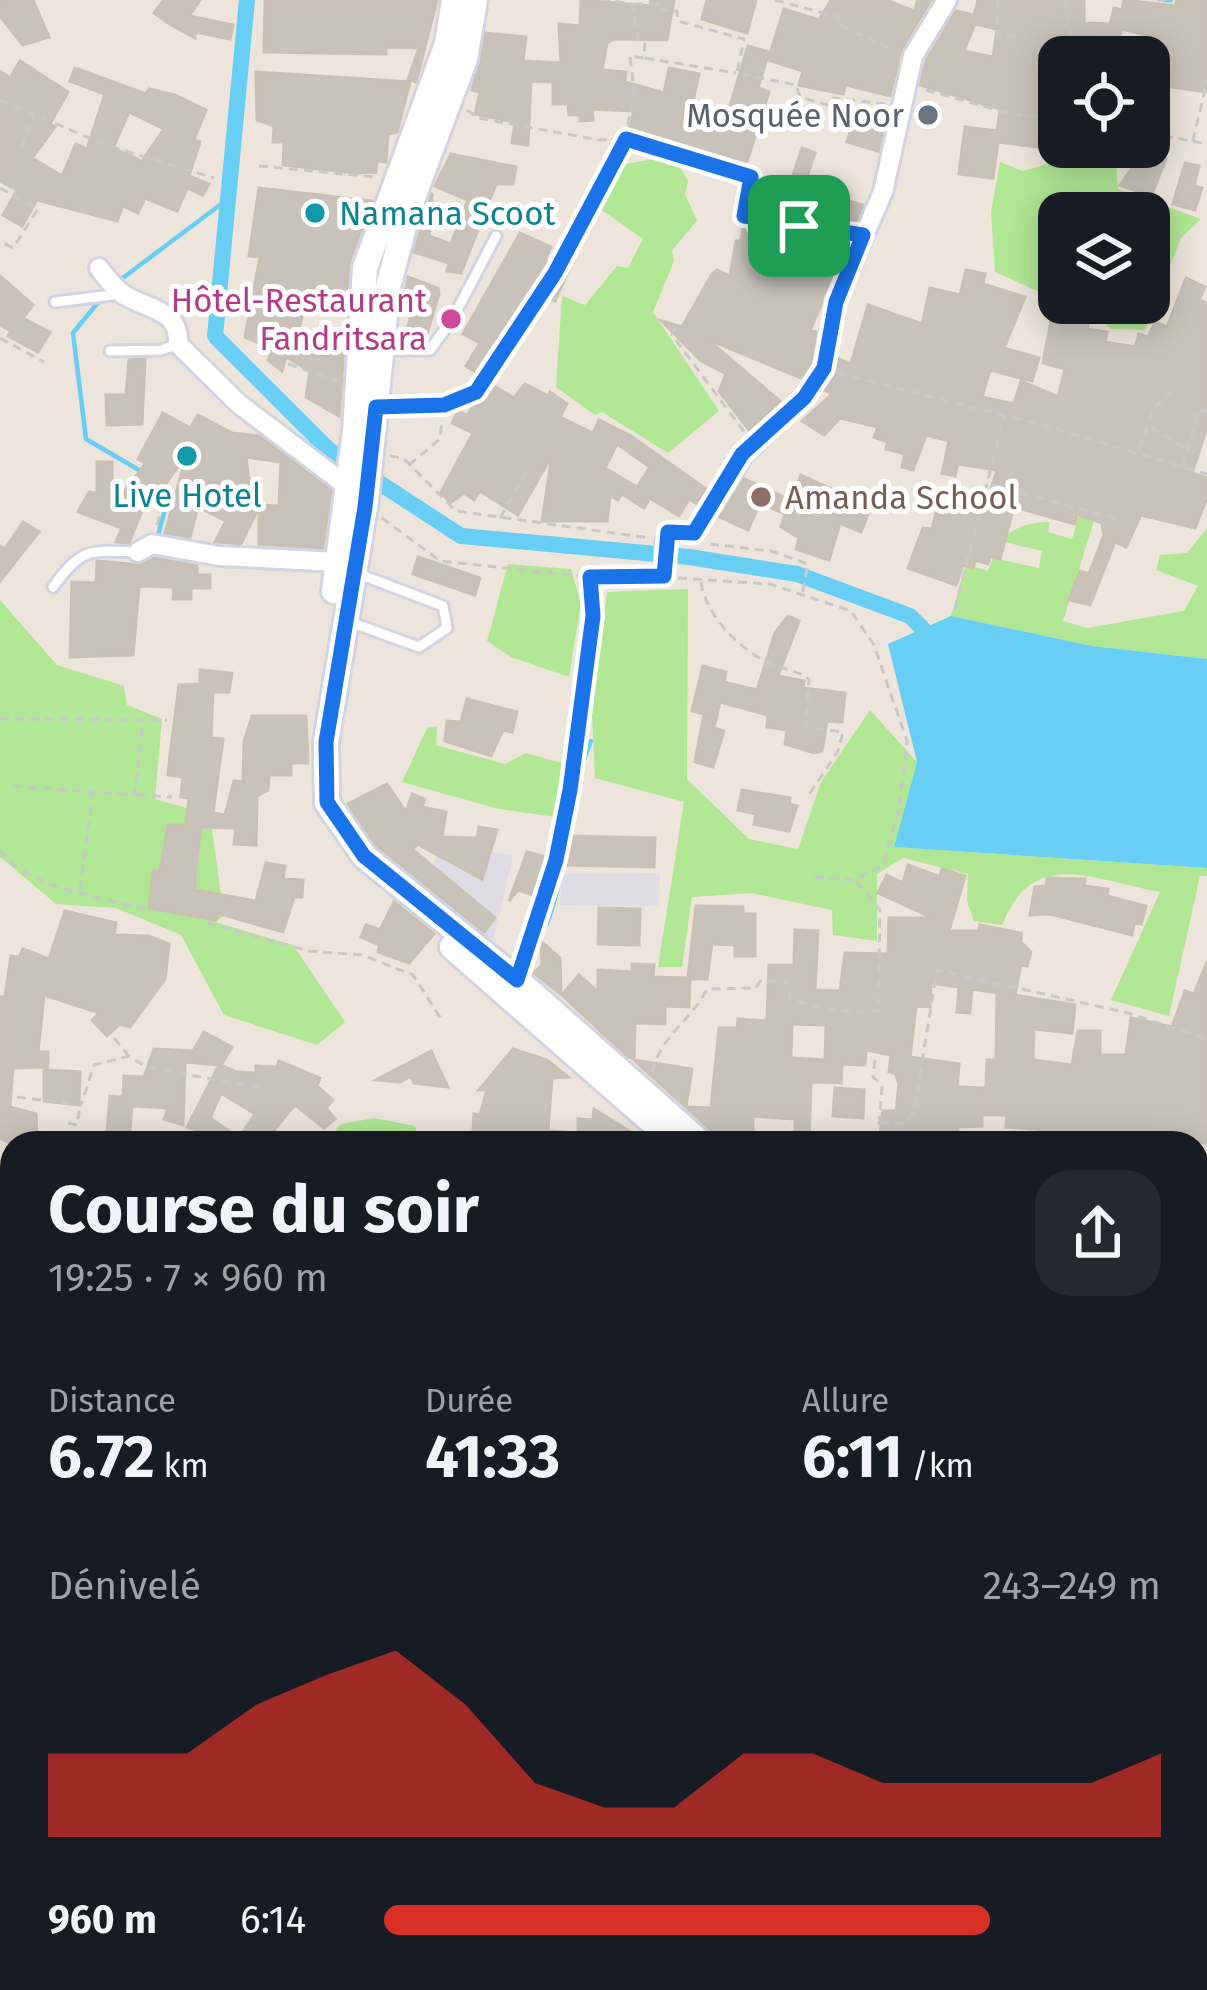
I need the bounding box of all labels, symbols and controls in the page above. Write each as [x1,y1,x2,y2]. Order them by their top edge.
map controls [1038,36,1170,324]
button: locate [1038,36,1170,168]
place label: Mosquée Noor [686,96,904,136]
marker: Mosquée Noor [915,102,941,128]
pin [748,175,850,277]
button: layers [1038,192,1170,324]
icon: arrive [766,193,832,259]
place label: Namana Scoot [339,194,555,234]
marker: Namana Scoot [302,200,328,226]
place label: Hôtel-Restaurant Fandritsara [171,281,427,359]
marker: Hôtel-Restaurant Fandritsara [438,306,464,332]
marker: Live Hotel [174,443,200,469]
place label: Live Hotel [112,476,262,516]
place label: Amanda School [785,478,1018,518]
marker: Amanda School [748,484,774,510]
text: Course du soir [48,1170,479,1249]
button: share [1035,1170,1161,1296]
text: 19:25 · 7 × 960 m [48,1255,328,1301]
text: Distance [48,1381,176,1421]
text: Durée [425,1381,513,1421]
text: Allure [802,1381,889,1421]
text: 6.72 [48,1421,155,1493]
text: 41:33 [425,1421,560,1493]
text: 6:11 [802,1421,903,1493]
text: km [155,1446,209,1486]
text: /km [903,1446,974,1486]
text: Dénivelé [48,1563,201,1609]
text: 243–249 m [983,1563,1161,1609]
text: 960 m [48,1897,157,1943]
text: 6:14 [240,1897,306,1943]

